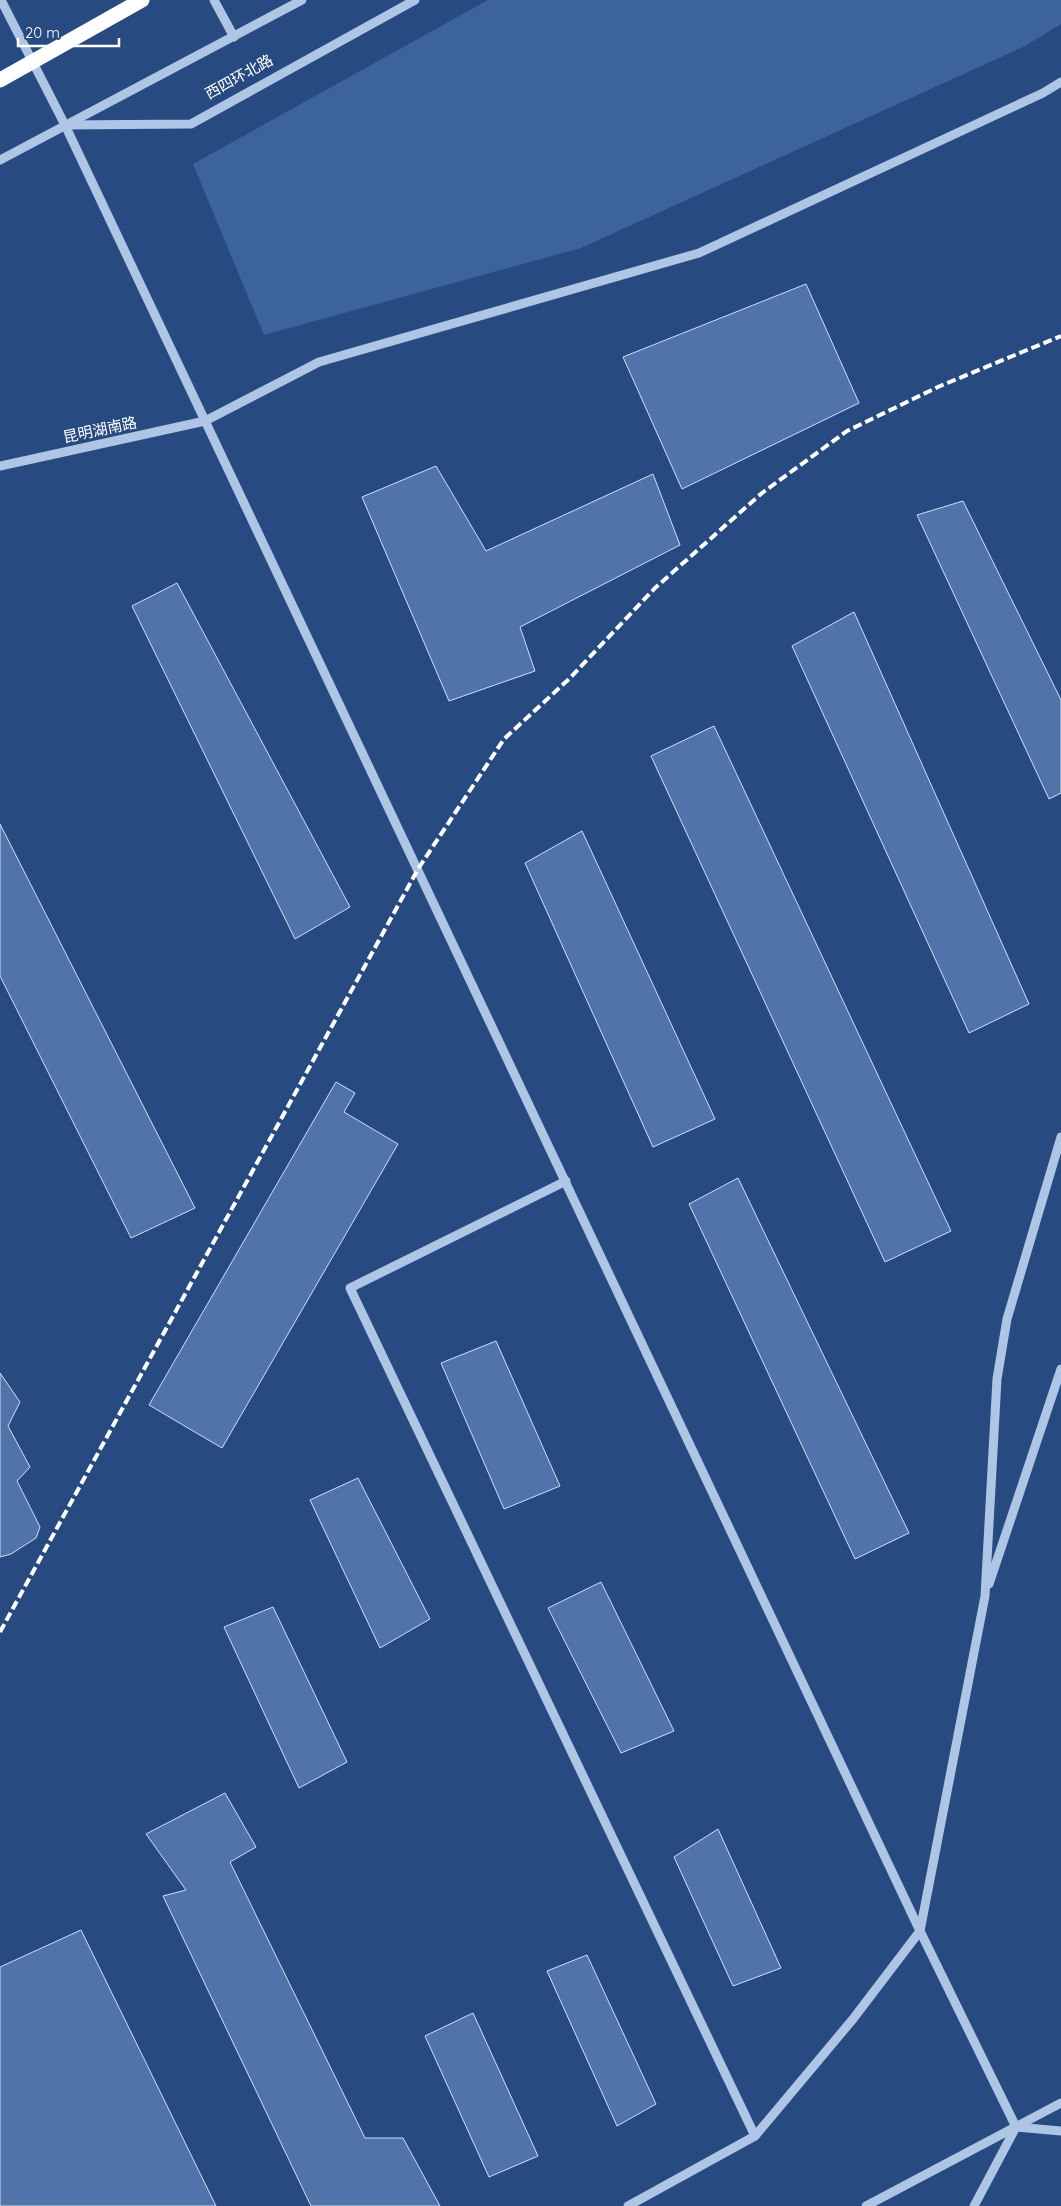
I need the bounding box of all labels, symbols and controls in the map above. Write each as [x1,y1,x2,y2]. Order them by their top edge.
scale bar [18,15,119,47]
text: 20 m [25,23,60,42]
street label: 西四环北路 [201,50,276,103]
street label: 昆明湖南路 [61,412,139,447]

